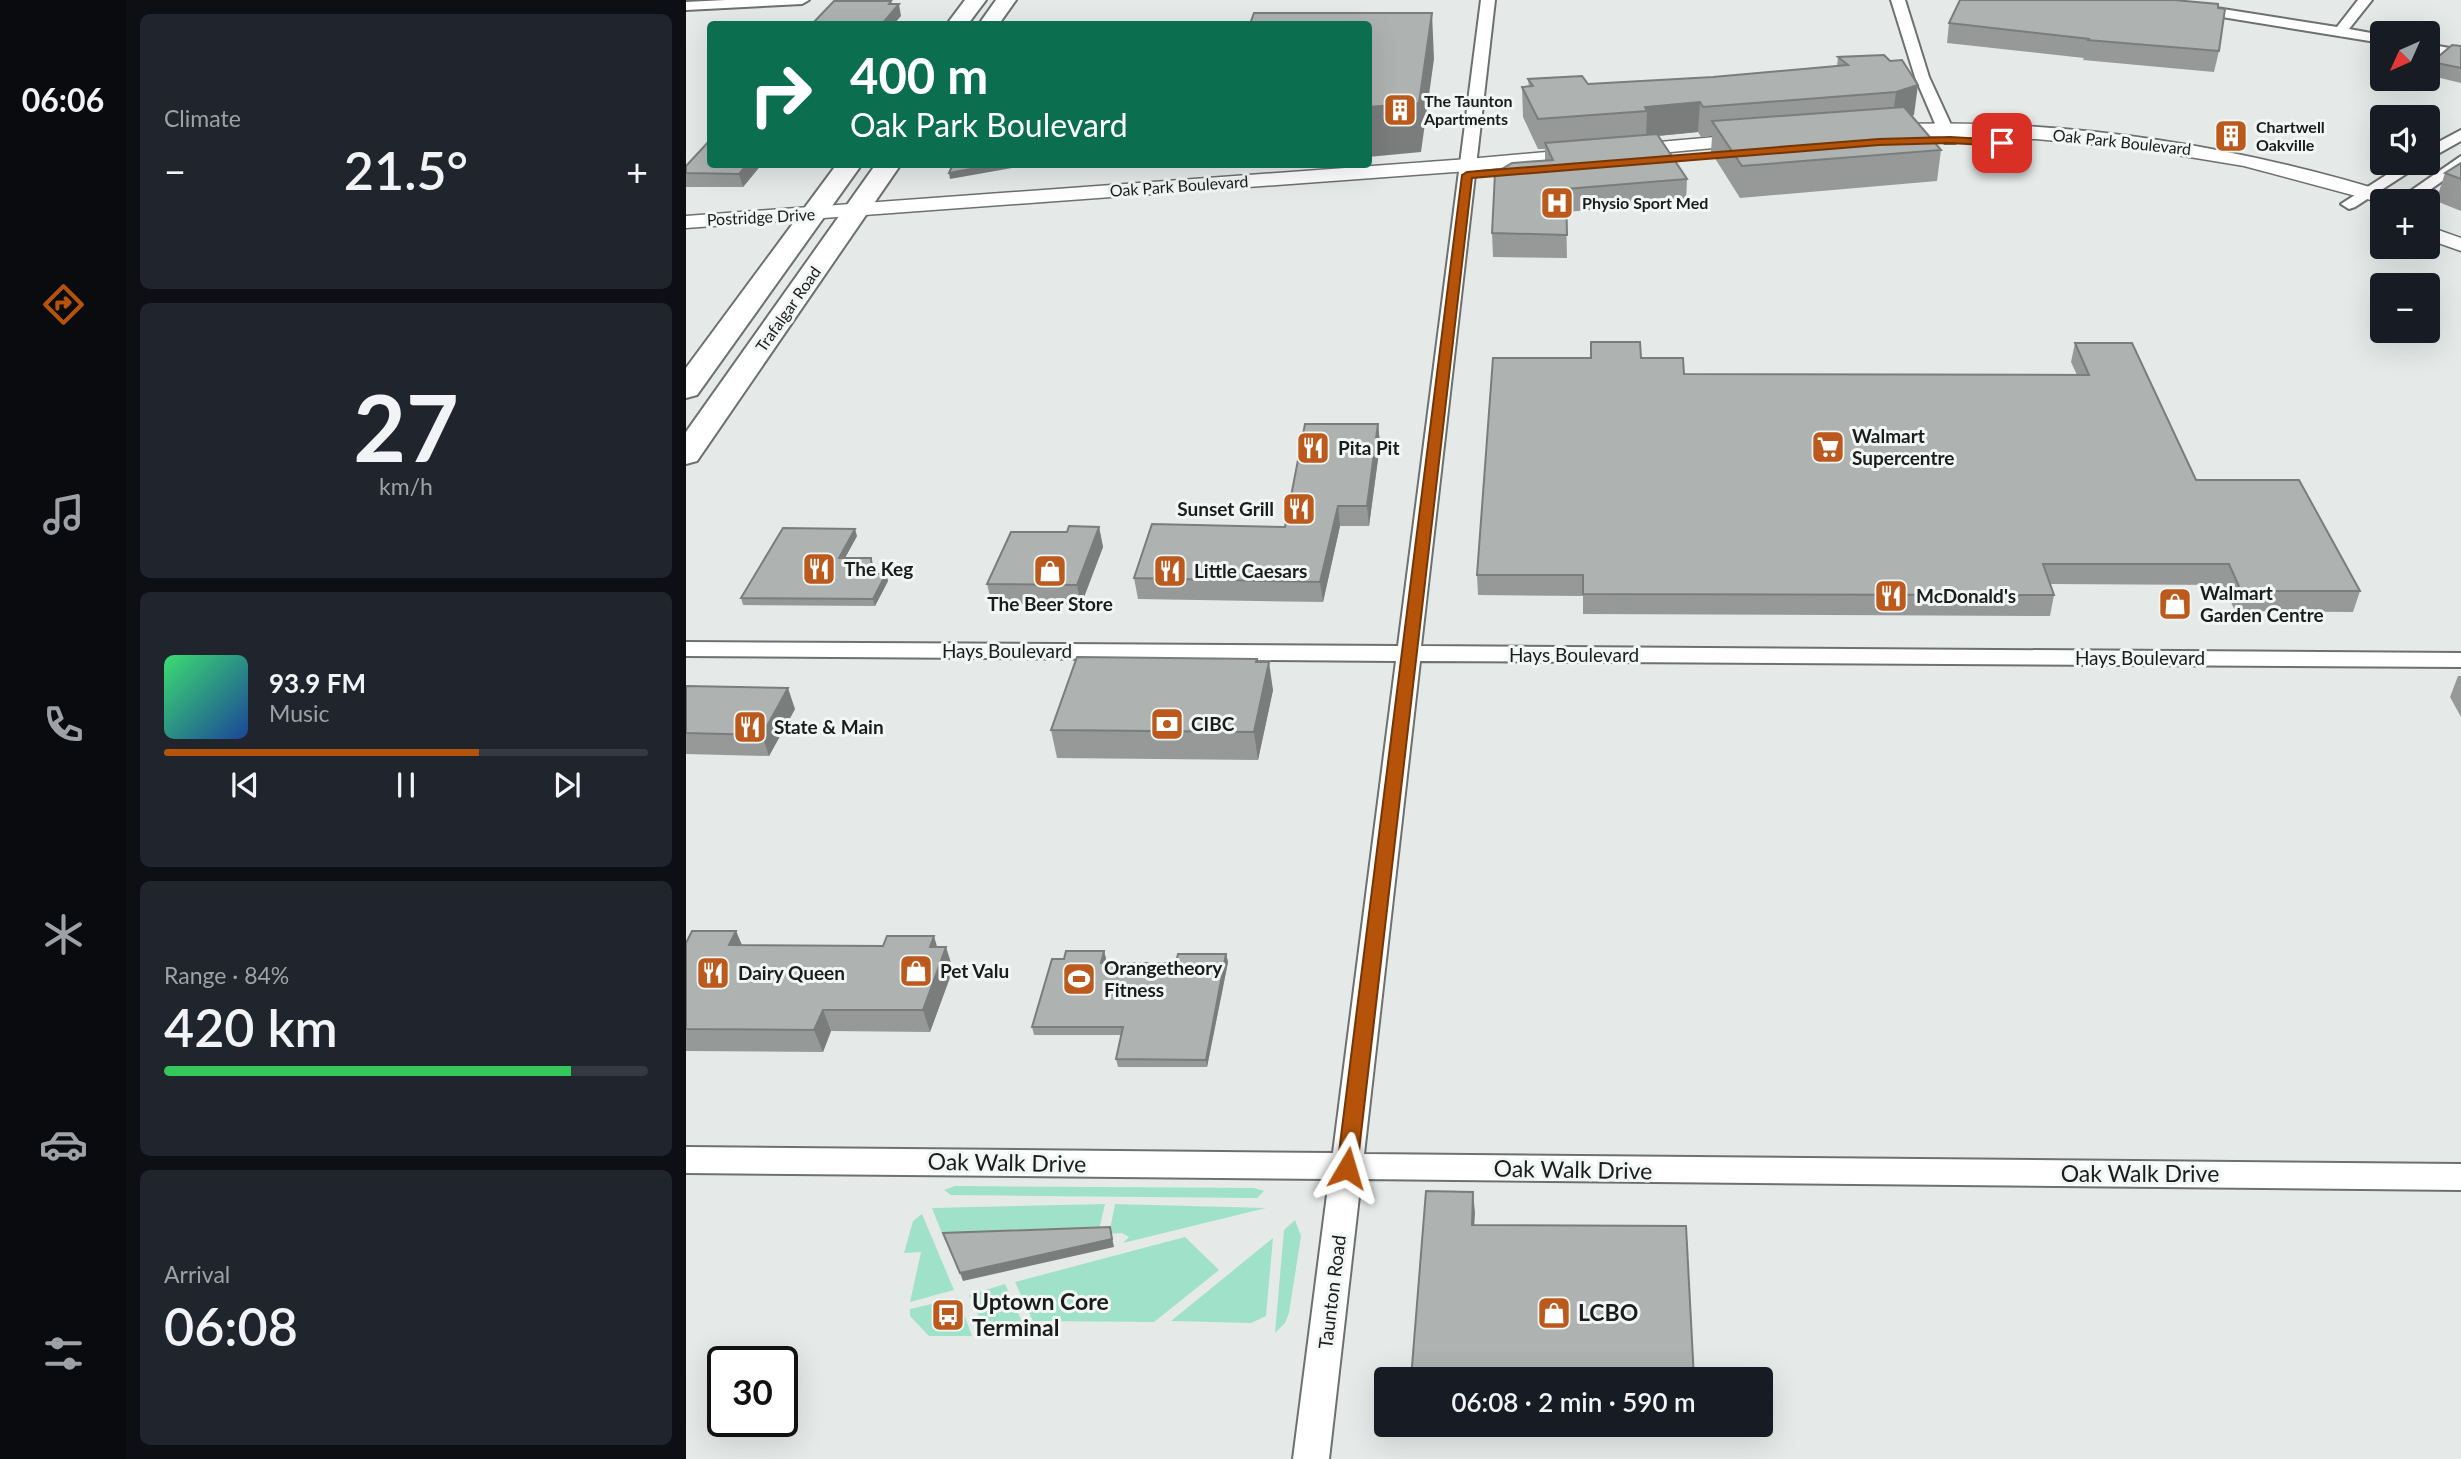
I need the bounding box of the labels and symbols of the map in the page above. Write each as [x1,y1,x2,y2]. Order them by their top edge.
north arrow [2370,21,2440,91]
building icon: The Taunton Apartments [1381,91,1419,129]
place label: The Taunton Apartments [1423,91,1512,128]
pin [1972,113,2032,173]
building icon: Chartwell Oakville [2212,117,2250,155]
place label: Chartwell Oakville [2256,117,2325,154]
street label: Oak Park Boulevard [2052,125,2192,158]
street label: Oak Park Boulevard [1109,171,1249,200]
hospital icon: Physio Sport Med [1538,184,1576,222]
place label: Physio Sport Med [1582,193,1708,212]
street label: Postridge Drive [706,204,816,229]
street label: Trafalgar Road [751,262,824,355]
place label: Walmart Supercentre [1852,424,1954,469]
supermarket icon: Walmart Supercentre [1809,428,1847,466]
restaurant icon: Pita Pit [1294,429,1332,467]
place label: Pita Pit [1338,436,1400,459]
restaurant icon: Sunset Grill [1280,490,1318,528]
place label: Sunset Grill [1177,497,1274,520]
restaurant icon: The Keg [800,550,838,588]
shop icon: The Beer Store [1031,552,1069,590]
restaurant icon: Little Caesars [1151,552,1189,590]
place label: The Keg [844,557,913,580]
place label: Little Caesars [1194,559,1307,582]
restaurant icon: McDonald's [1872,577,1910,615]
place label: Walmart Garden Centre [2200,581,2324,626]
place label: McDonald's [1916,584,2016,607]
shop icon: Walmart Garden Centre [2156,585,2194,623]
place label: The Beer Store [987,592,1113,615]
street label: Hays Boulevard [942,639,1072,662]
street label: Hays Boulevard [1509,643,1639,666]
street label: Hays Boulevard [2075,646,2205,669]
bank icon: CIBC [1148,705,1186,743]
restaurant icon: State & Main [731,708,769,746]
place label: CIBC [1191,712,1235,735]
place label: State & Main [774,715,884,738]
shop icon: Pet Valu [897,952,935,990]
restaurant icon: Dairy Queen [694,954,732,992]
place label: Orangetheory Fitness [1104,956,1223,1001]
place label: Pet Valu [940,959,1009,982]
sports icon: Orangetheory Fitness [1060,960,1098,998]
place label: Dairy Queen [738,961,845,984]
position arrow [1310,1131,1384,1205]
street label: Oak Walk Drive [927,1147,1087,1177]
street label: Oak Walk Drive [1493,1154,1653,1184]
street label: Oak Walk Drive [2061,1159,2219,1187]
street label: Taunton Road [1313,1234,1350,1350]
place label: Uptown Core Terminal [972,1287,1109,1341]
shop icon: LCBO [1535,1294,1573,1332]
bus stop icon: Uptown Core Terminal [929,1296,967,1334]
place label: LCBO [1578,1298,1638,1326]
speed limit sign: 30 [707,1346,798,1437]

